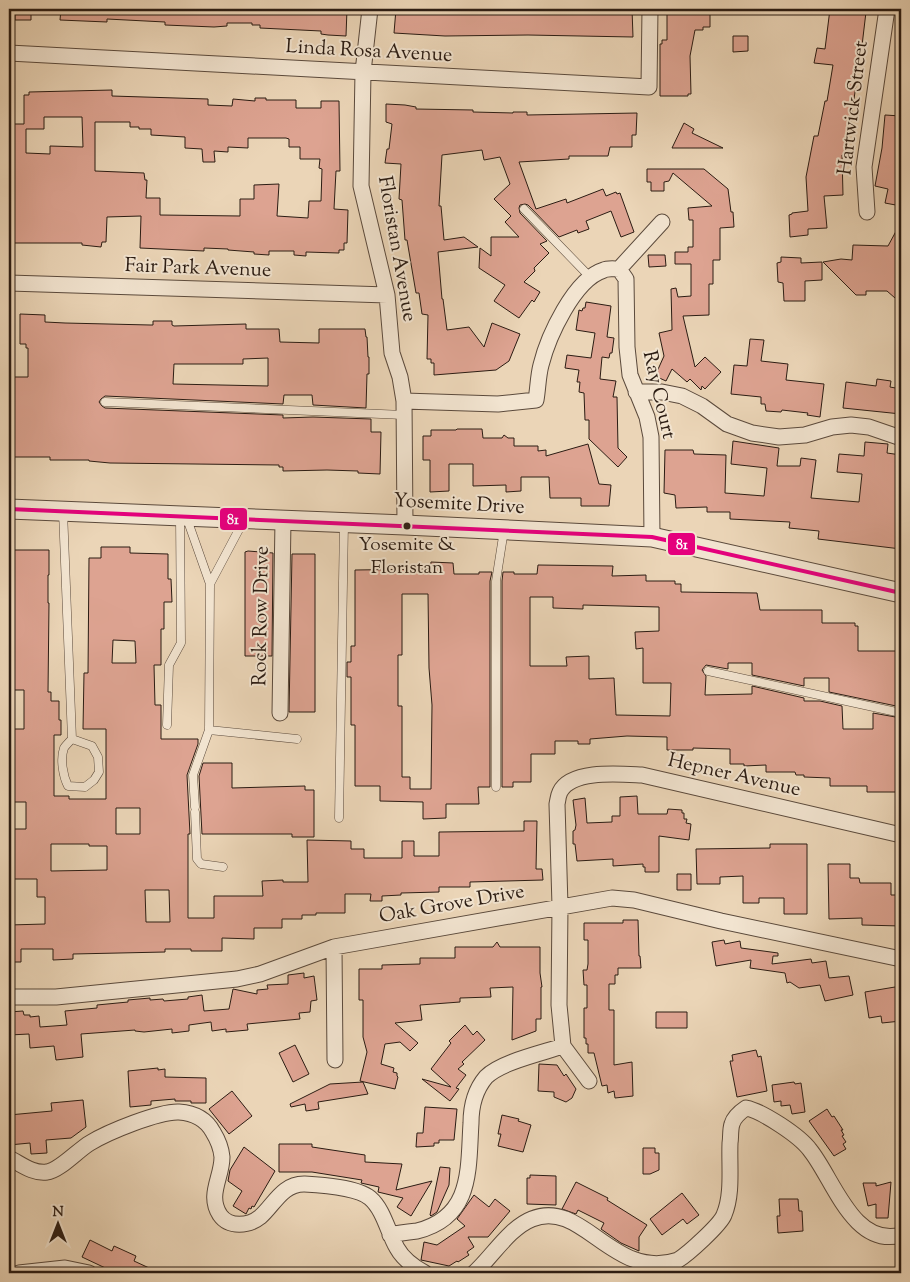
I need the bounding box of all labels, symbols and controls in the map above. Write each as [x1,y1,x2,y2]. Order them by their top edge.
street label: Linda Rosa Avenue [285,33,453,71]
street label: Hartwick Street [831,39,877,177]
street label: Floristan Avenue [369,174,423,324]
street label: Fair Park Avenue [124,252,272,286]
street label: Ray Court [634,348,682,442]
street label: Yosemite Drive [393,487,525,523]
line badge: 81 [219,507,248,531]
text: 81 [227,511,239,531]
marker: Yosemite & Floristan [402,521,412,531]
place label: Yosemite & Floristan [359,532,455,582]
line badge: 81 [667,532,696,556]
text: 81 [676,536,688,556]
street label: Rock Row Drive [246,546,278,686]
street label: Hepner Avenue [665,747,803,805]
street label: Oak Grove Drive [377,878,527,932]
north arrow [32,1200,82,1250]
text: N [52,1203,64,1223]

